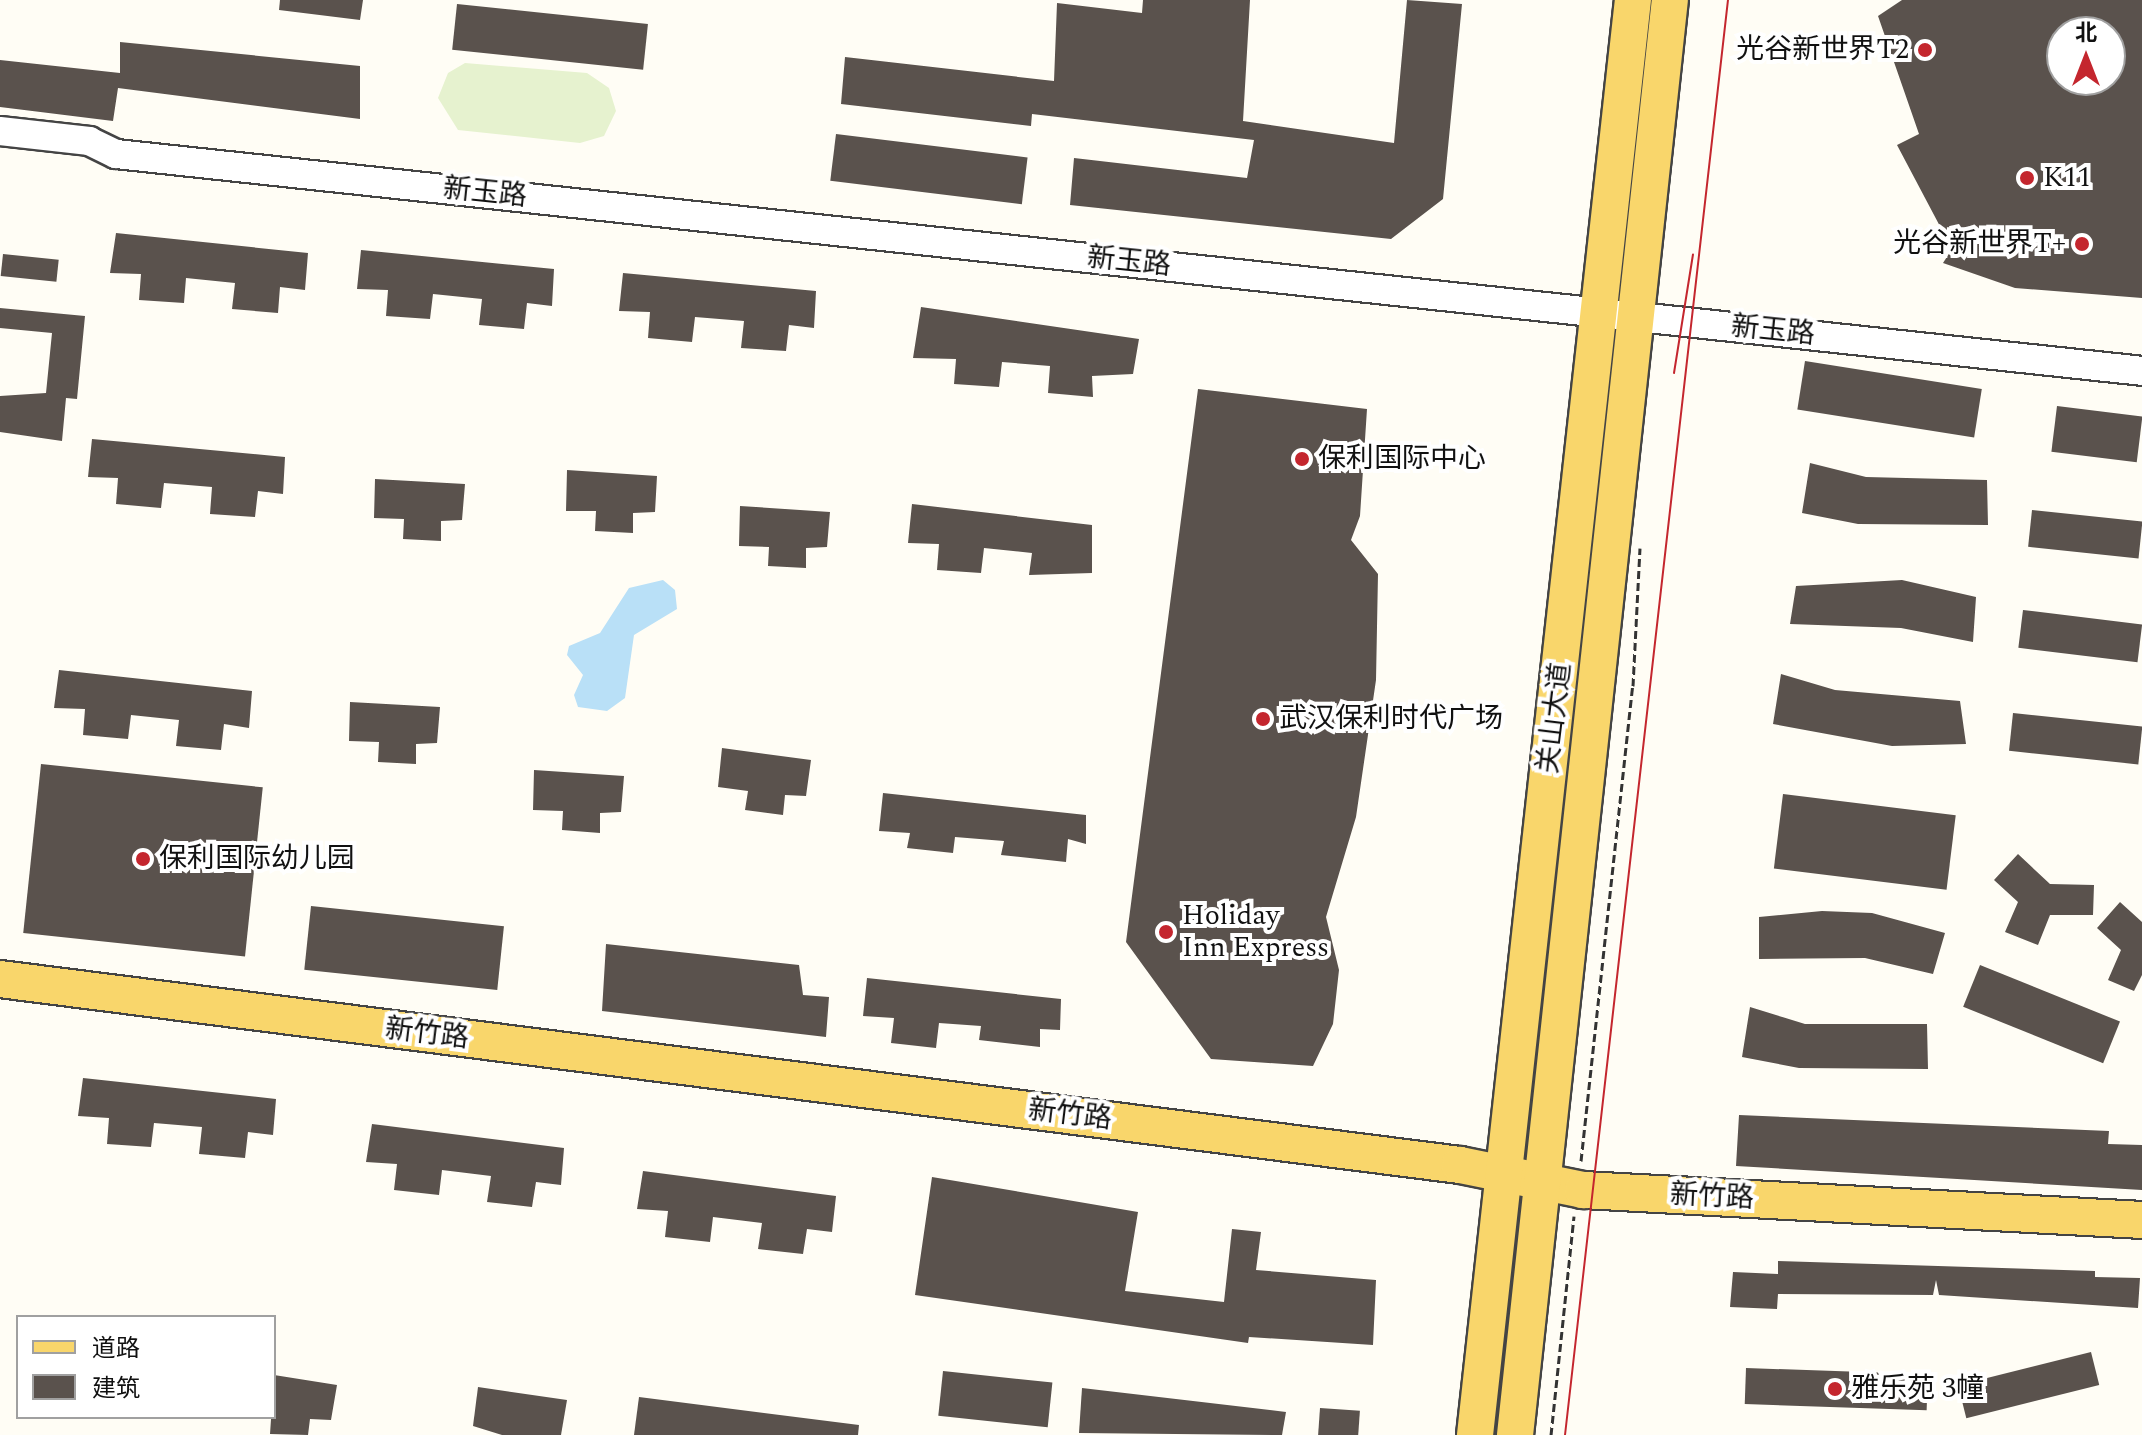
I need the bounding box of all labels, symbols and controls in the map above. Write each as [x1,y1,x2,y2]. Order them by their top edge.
north arrow [2046,16,2126,96]
text: 北 [2075,17,2097,50]
place label: 光谷新世界T2 [1736,33,1909,67]
marker: 光谷新世界T2 [1916,41,1934,59]
place label: K11 [2043,161,2091,195]
marker: K11 [2018,169,2036,187]
street label: 新玉路 [441,172,529,214]
place label: 光谷新世界T+ [1893,227,2066,261]
marker: 光谷新世界T+ [2073,235,2091,253]
street label: 新玉路 [1085,241,1173,283]
street label: 新玉路 [1729,310,1817,352]
place label: 保利国际中心 [1318,442,1486,476]
marker: 保利国际中心 [1293,450,1311,468]
street label: 关山大道 [1532,660,1578,776]
place label: 武汉保利时代广场 [1279,702,1503,736]
marker: 武汉保利时代广场 [1254,710,1272,728]
place label: 保利国际幼儿园 [159,842,355,876]
marker: 保利国际幼儿园 [134,850,152,868]
place label: Holiday Inn Express [1182,899,1329,965]
marker: Holiday Inn Express [1157,923,1175,941]
street label: 新竹路 [383,1012,471,1056]
street label: 新竹路 [1026,1093,1114,1137]
street label: 新竹路 [1669,1178,1755,1216]
legend [16,1315,276,1419]
text: 道路 [92,1331,140,1367]
text: 建筑 [92,1371,140,1407]
place label: 雅乐苑 3幢 [1851,1372,1984,1406]
marker: 雅乐苑 3幢 [1826,1380,1844,1398]

